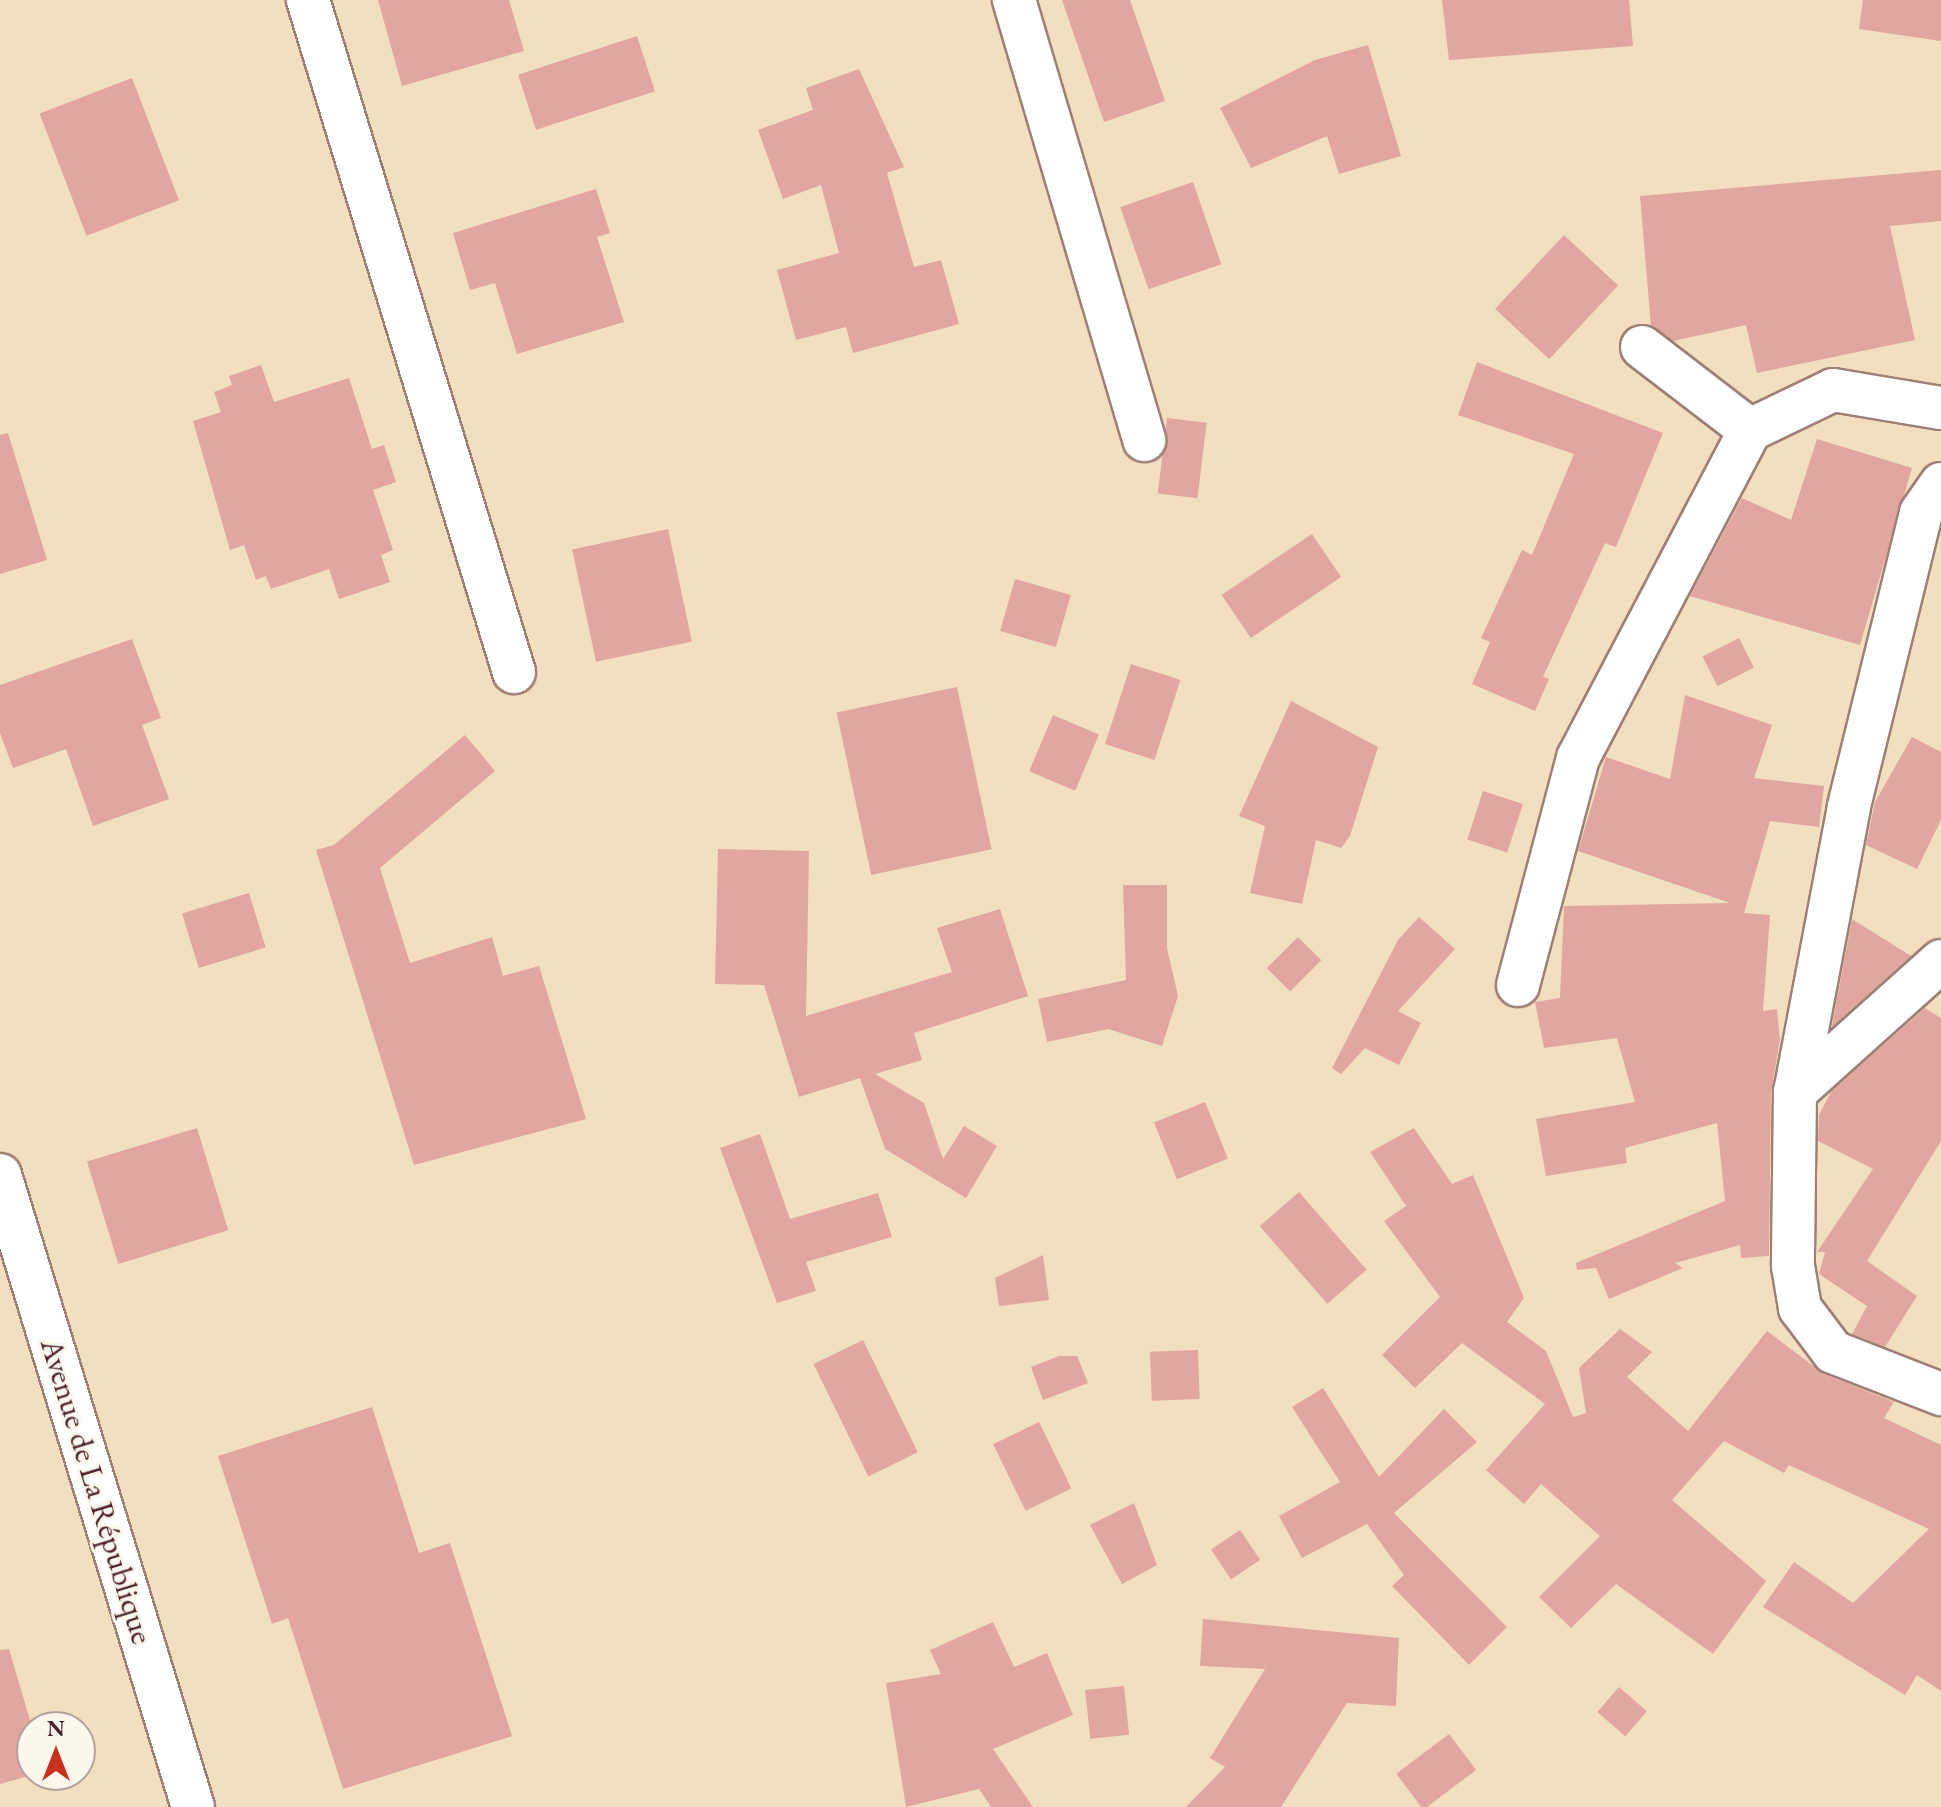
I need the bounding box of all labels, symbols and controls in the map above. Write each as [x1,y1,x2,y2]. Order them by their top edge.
street label: Avenue de La République [32,1334,162,1648]
north arrow [16,1711,96,1791]
text: N [47,1714,65,1743]

